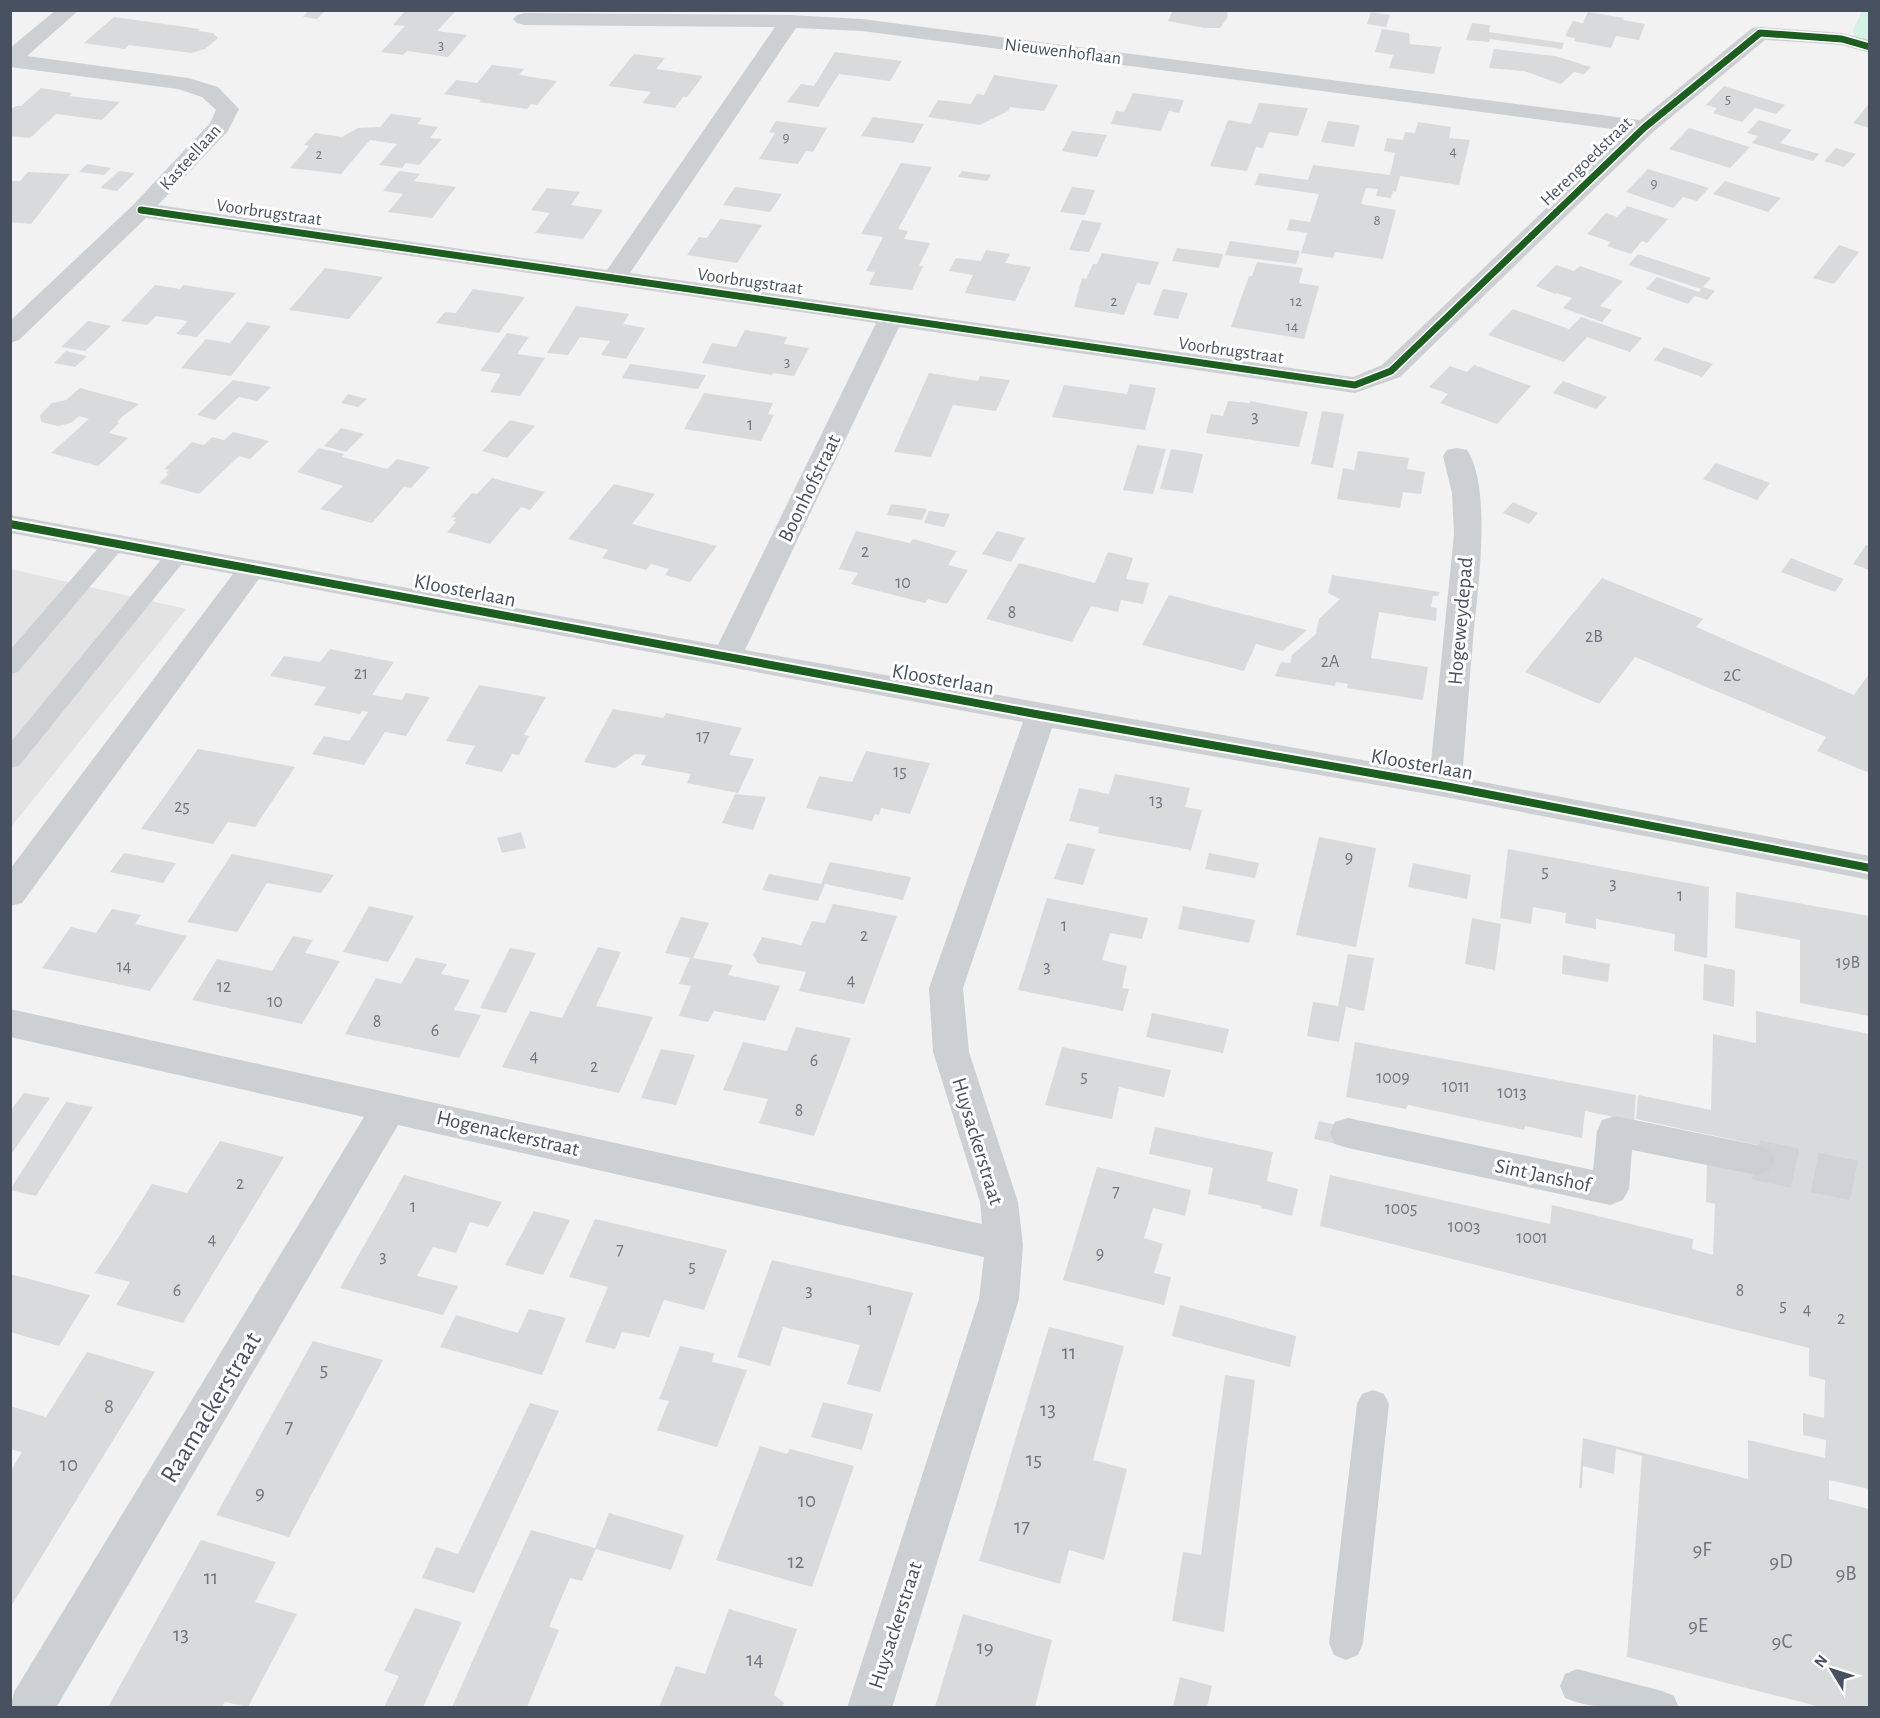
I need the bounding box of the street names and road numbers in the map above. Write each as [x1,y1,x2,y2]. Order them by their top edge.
street label: Nieuwenhoflaan [1004,36,1122,68]
street label: Herengoedstraat [1538,114,1636,210]
street label: Kasteellaan [157,121,225,194]
street label: Voorbrugstraat [215,197,323,229]
street label: Voorbrugstraat [696,266,804,298]
street label: Voorbrugstraat [1177,335,1285,367]
street label: Boonhofstraat [774,431,845,545]
street label: Hogeweydepad [1444,556,1477,686]
street label: Kloosterlaan [412,570,518,611]
street label: Kloosterlaan [890,660,996,699]
street label: Kloosterlaan [1369,745,1475,784]
street label: Huysackerstraat [948,1075,1007,1208]
street label: Hogenackerstraat [435,1107,581,1160]
street label: Sint Janshof [1493,1155,1594,1196]
street label: Raamackerstraat [156,1328,266,1487]
street label: Huysackerstraat [865,1559,926,1691]

